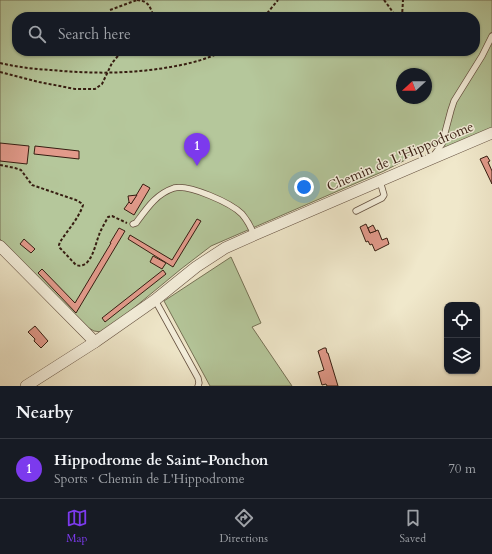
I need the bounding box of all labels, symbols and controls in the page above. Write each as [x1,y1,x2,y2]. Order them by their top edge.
search box [12,12,480,56]
icon: search [26,23,48,45]
text: Search here [58,24,131,44]
north arrow [396,68,432,104]
street label: Chemin de L'Hippodrome [324,117,477,196]
pin: 1 [184,133,210,166]
your location [294,177,314,197]
map controls [444,302,480,374]
button: locate [444,302,480,338]
button: layers [444,338,480,374]
text: Nearby [16,401,73,424]
text: Hippodrome de Saint-Ponchon [54,450,268,470]
text: 1 [26,460,32,478]
text: 70 m [448,460,476,478]
text: Sports · Chemin de L'Hippodrome [54,470,245,488]
tab: Map [66,507,88,546]
tab: Directions [219,507,268,546]
tab: Saved [400,507,426,546]

